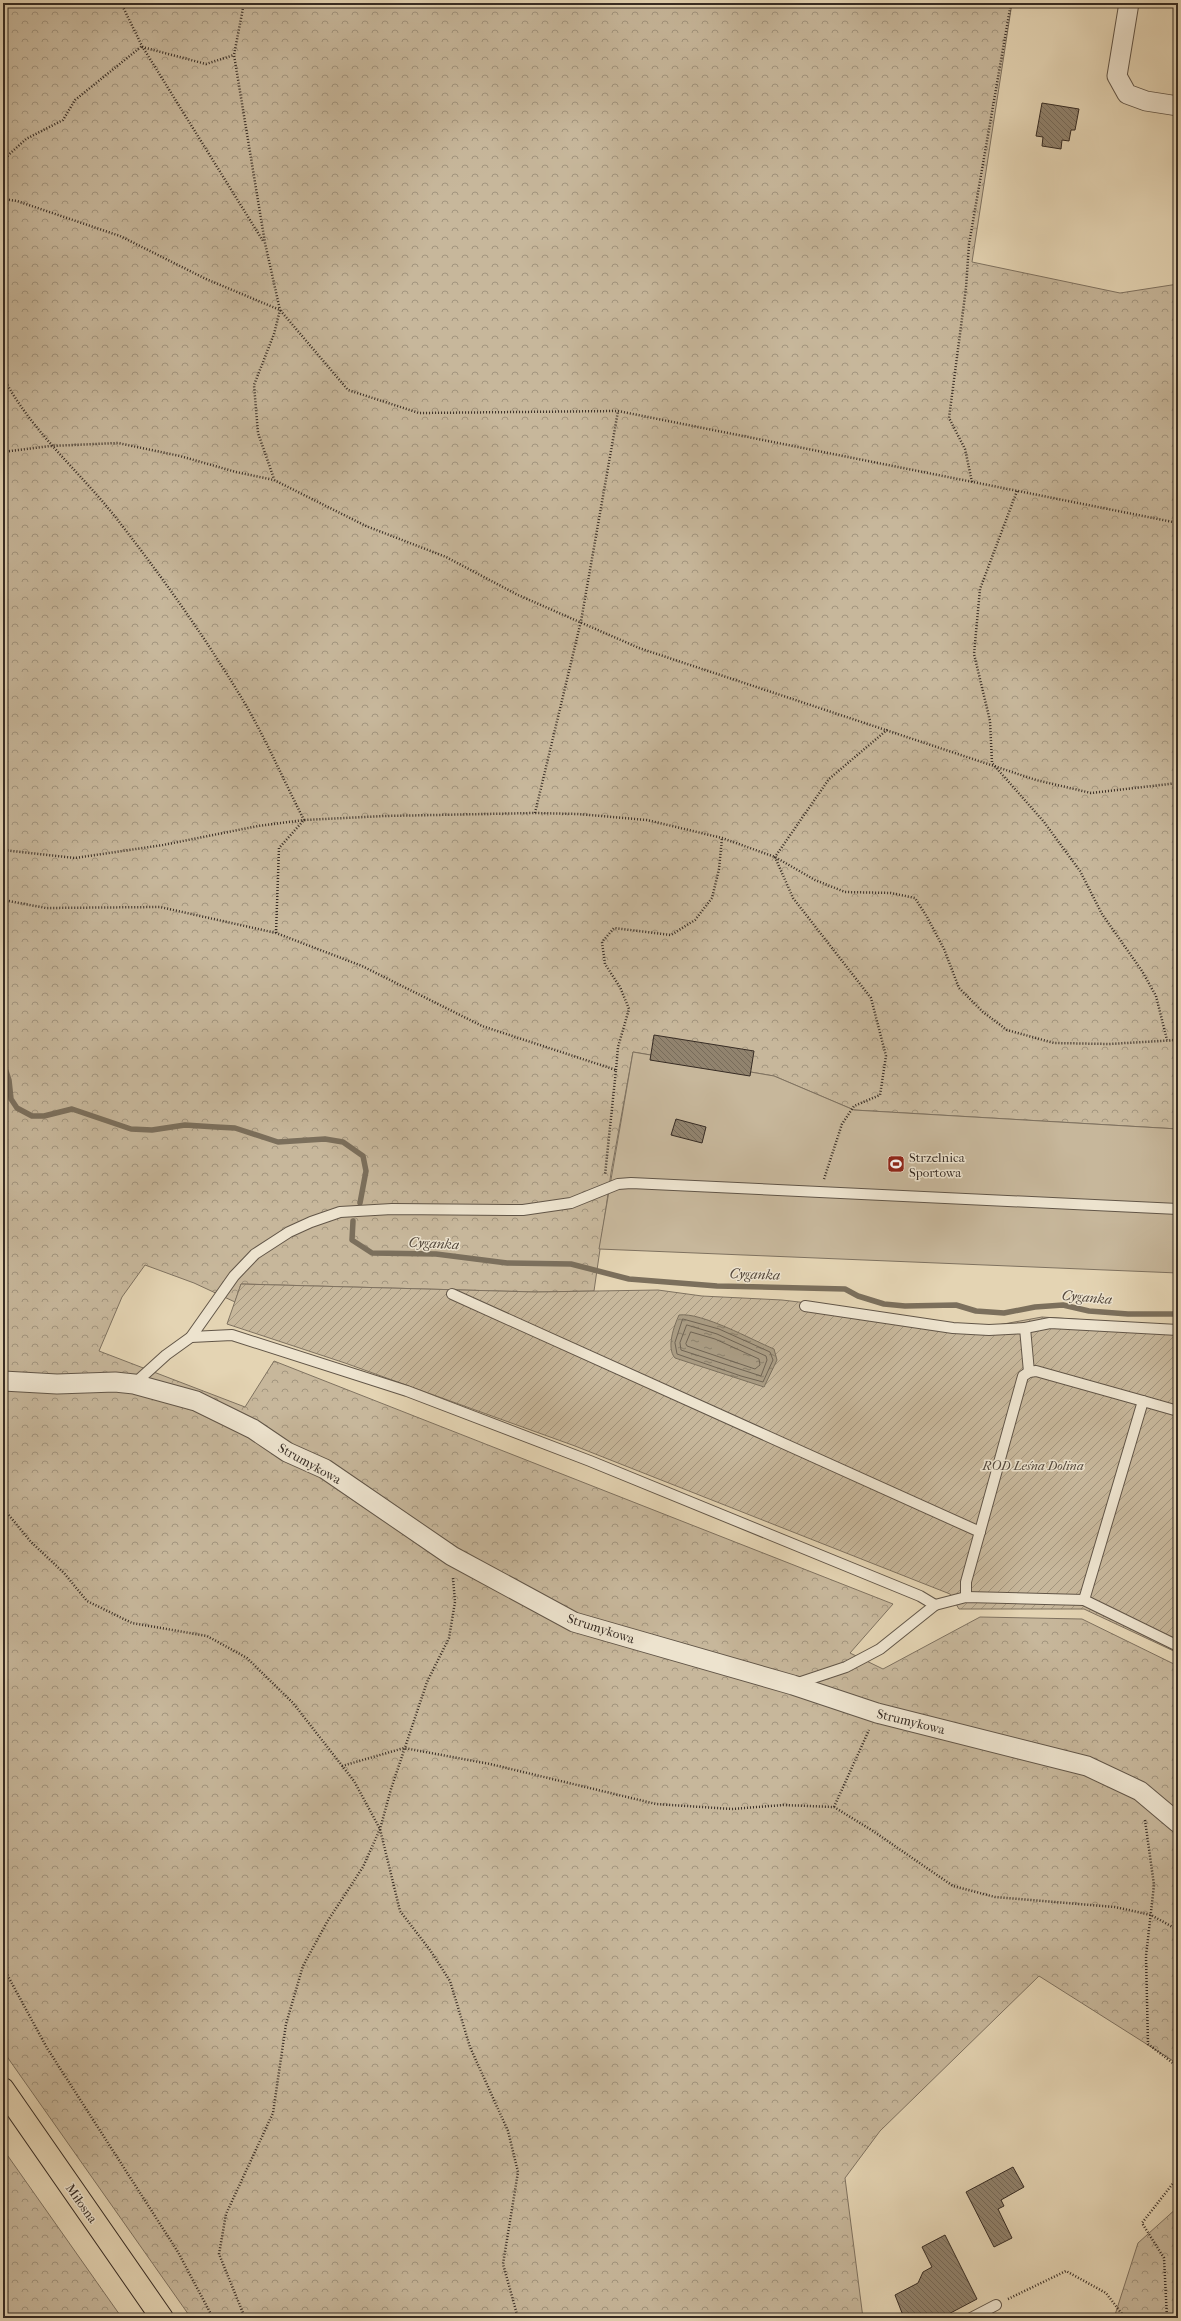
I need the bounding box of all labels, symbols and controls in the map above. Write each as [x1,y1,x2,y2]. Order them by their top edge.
place label: Strzelnica Sportowa [909,1150,966,1180]
sports icon: Strzelnica Sportowa [886,1154,906,1174]
water label: Cyganka [408,1234,460,1253]
water label: Cyganka [729,1265,781,1284]
water label: Cyganka [1061,1287,1113,1308]
street label: Strumykowa [276,1440,345,1487]
park label: ROD Leśna Dolina [981,1458,1084,1473]
street label: Strumykowa [565,1611,637,1647]
street label: Strumykowa [875,1706,948,1737]
street label: Miłosna [63,2181,101,2226]

